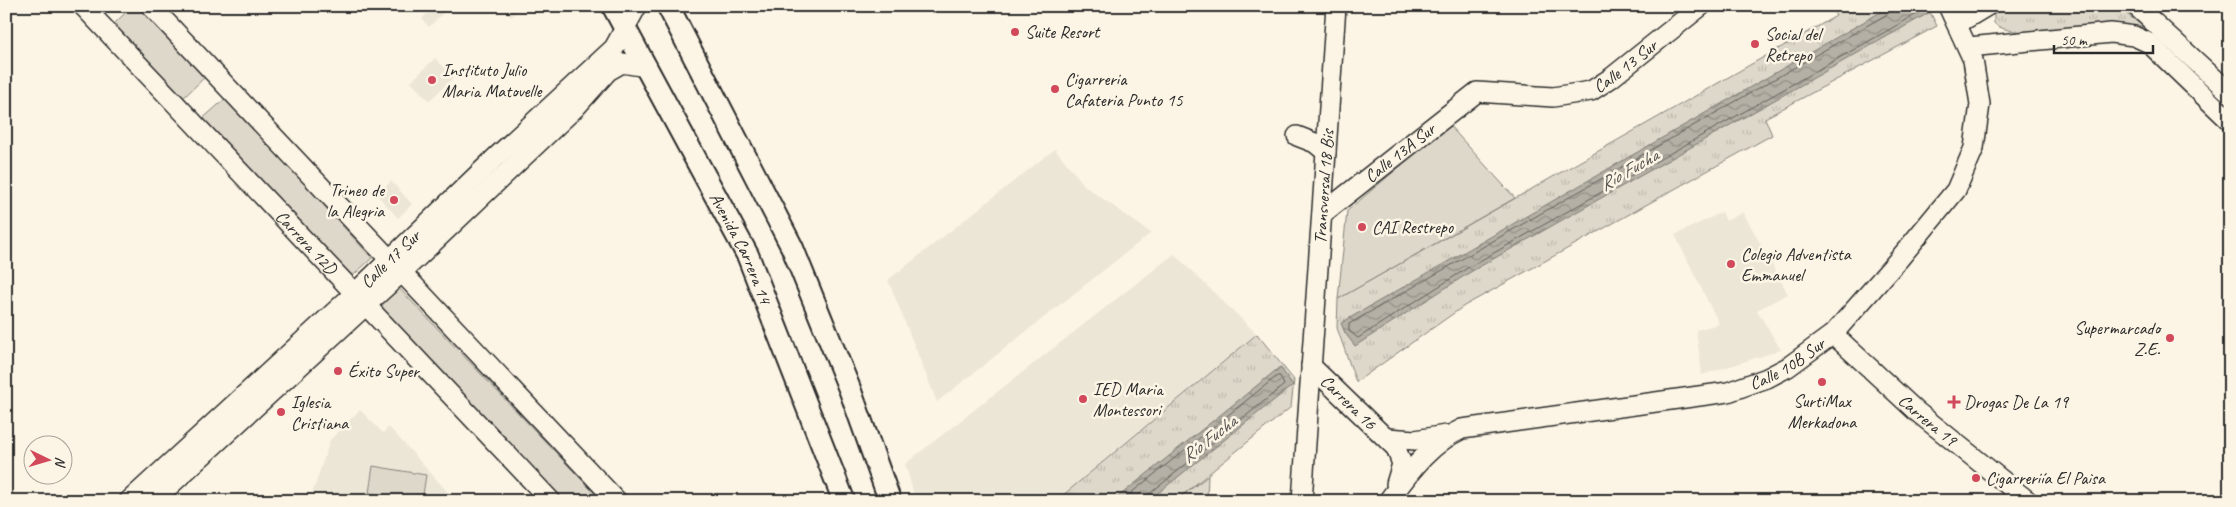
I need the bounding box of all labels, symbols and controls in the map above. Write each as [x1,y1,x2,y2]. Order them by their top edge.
place label: Suite Resort [1025,21,1101,43]
scale bar [2054,22,2152,54]
place label: Social del Retrepo [1765,23,1824,66]
marker: Suite Resort [1009,26,1021,38]
text: 50 m [2061,31,2088,50]
street label: Calle 13 Sur [1589,33,1663,98]
marker: Social del Retrepo [1749,38,1761,50]
place label: Instituto Julio Maria Matovelle [442,59,542,102]
place label: Cigarreria Cafateria Punto 15 [1065,68,1184,111]
marker: Instituto Julio Maria Matovelle [426,74,438,86]
marker: Cigarreria Cafateria Punto 15 [1049,83,1061,95]
street label: Calle 13A Sur [1360,117,1442,187]
street label: Transversal 18 Bis [1309,127,1339,244]
water label: Río Fucha [1595,143,1665,196]
place label: Trineo de la Alegria [327,179,385,222]
street label: Avenida Carrera 14 [705,189,777,309]
marker: Trineo de la Alegria [388,194,400,206]
street label: Carrera 12D [271,206,343,280]
place label: CAI Restrepo [1372,216,1455,238]
marker: CAI Restrepo [1356,221,1368,233]
street label: Calle 17 Sur [356,223,427,293]
place label: Colegio Adventista Emmanuel [1741,243,1852,286]
marker: Colegio Adventista Emmanuel [1725,258,1737,270]
place label: Supermarcado Z.E. [2074,317,2162,360]
street label: Calle 10B Sur [1747,331,1831,394]
marker: Supermarcado Z.E. [2164,332,2176,344]
place label: Éxito Super [348,360,421,382]
marker: Éxito Super [332,365,344,377]
street label: Carrera 16 [1316,370,1382,435]
marker: SurtiMax Merkadona [1816,376,1828,388]
place label: IED Maria Montessori [1093,378,1164,421]
street label: Carrera 19 [1894,389,1963,452]
place label: SurtiMax Merkadona [1788,390,1857,433]
place label: Iglesia Cristiana [291,391,349,434]
place label: Drogas De La 19 [1964,391,2070,413]
marker: IED Maria Montessori [1077,393,1089,405]
marker: Drogas De La 19 [1948,396,1960,408]
marker: Iglesia Cristiana [275,406,287,418]
water label: Río Fucha [1176,409,1243,468]
north arrow [22,434,72,484]
text: N [51,456,69,468]
place label: Cigarreriía El Paisa [1986,467,2106,489]
marker: Cigarreriía El Paisa [1970,472,1982,484]

